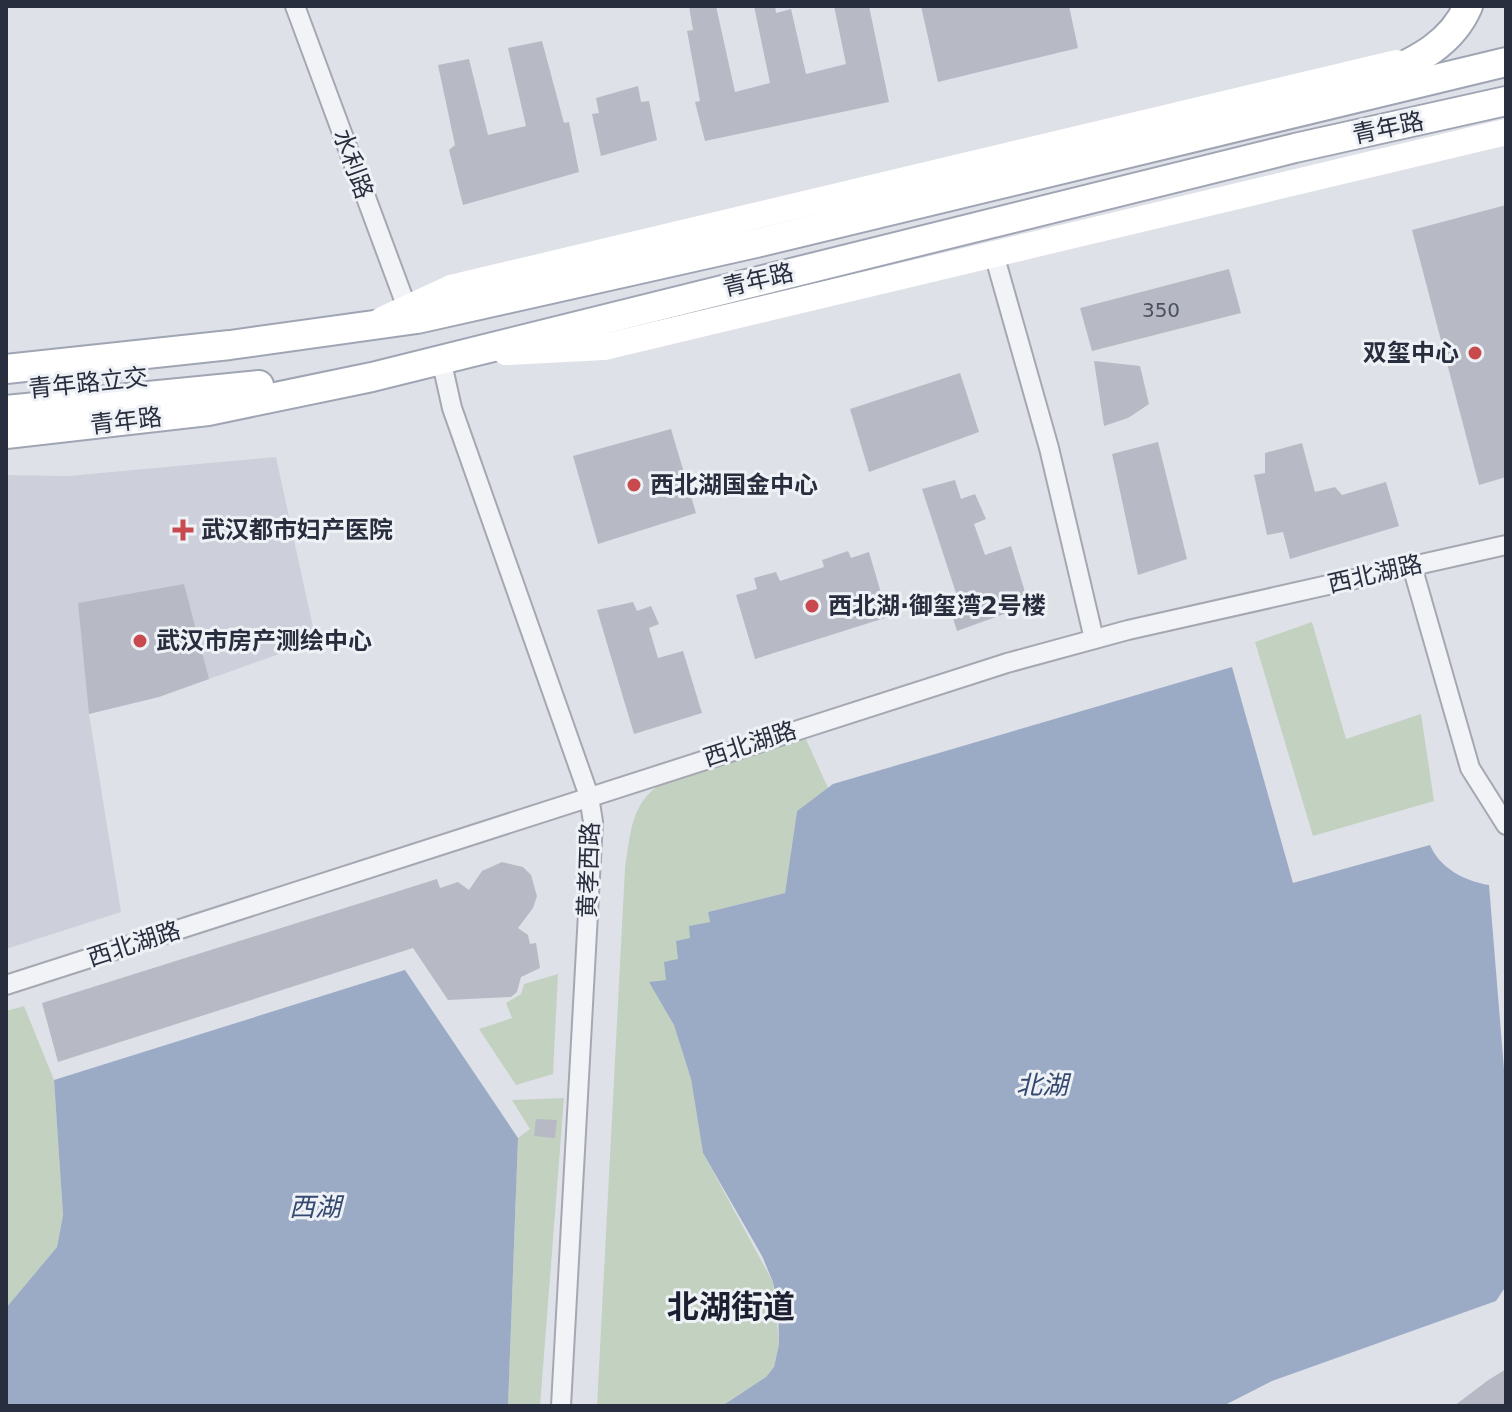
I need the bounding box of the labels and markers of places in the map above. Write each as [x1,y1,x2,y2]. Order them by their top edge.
place label: 双玺中心 [1363,339,1459,367]
marker: 双玺中心 [1466,344,1484,362]
place label: 西北湖国金中心 [650,471,818,499]
marker: 西北湖国金中心 [625,476,643,494]
place label: 武汉都市妇产医院 [201,516,393,544]
marker: 武汉都市妇产医院 [172,519,194,541]
place label: 西北湖·御玺湾2号楼 [828,592,1046,620]
marker: 西北湖·御玺湾2号楼 [803,597,821,615]
place label: 武汉市房产测绘中心 [156,627,372,655]
marker: 武汉市房产测绘中心 [131,632,149,650]

